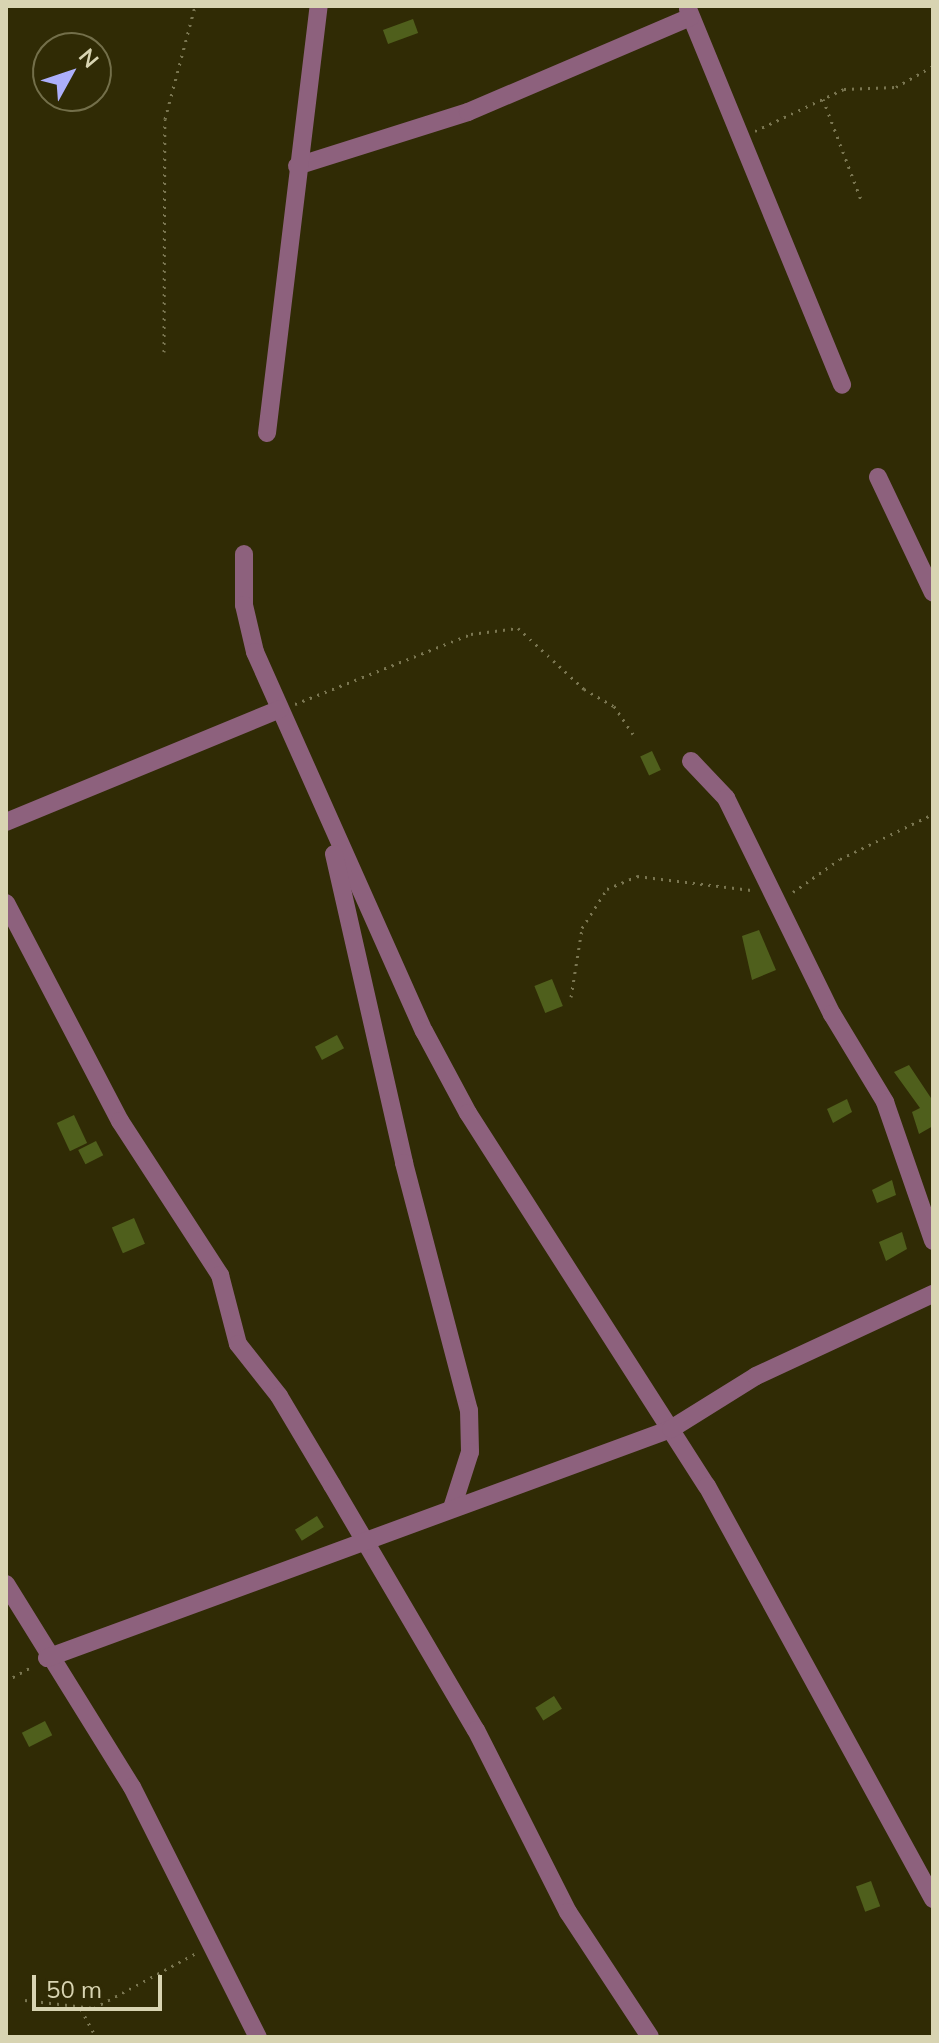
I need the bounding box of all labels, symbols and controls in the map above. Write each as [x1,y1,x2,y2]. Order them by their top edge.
north arrow [32,32,112,112]
text: N [73,42,105,73]
scale bar [36,1959,166,2009]
text: 50 m [46,1974,102,2004]

